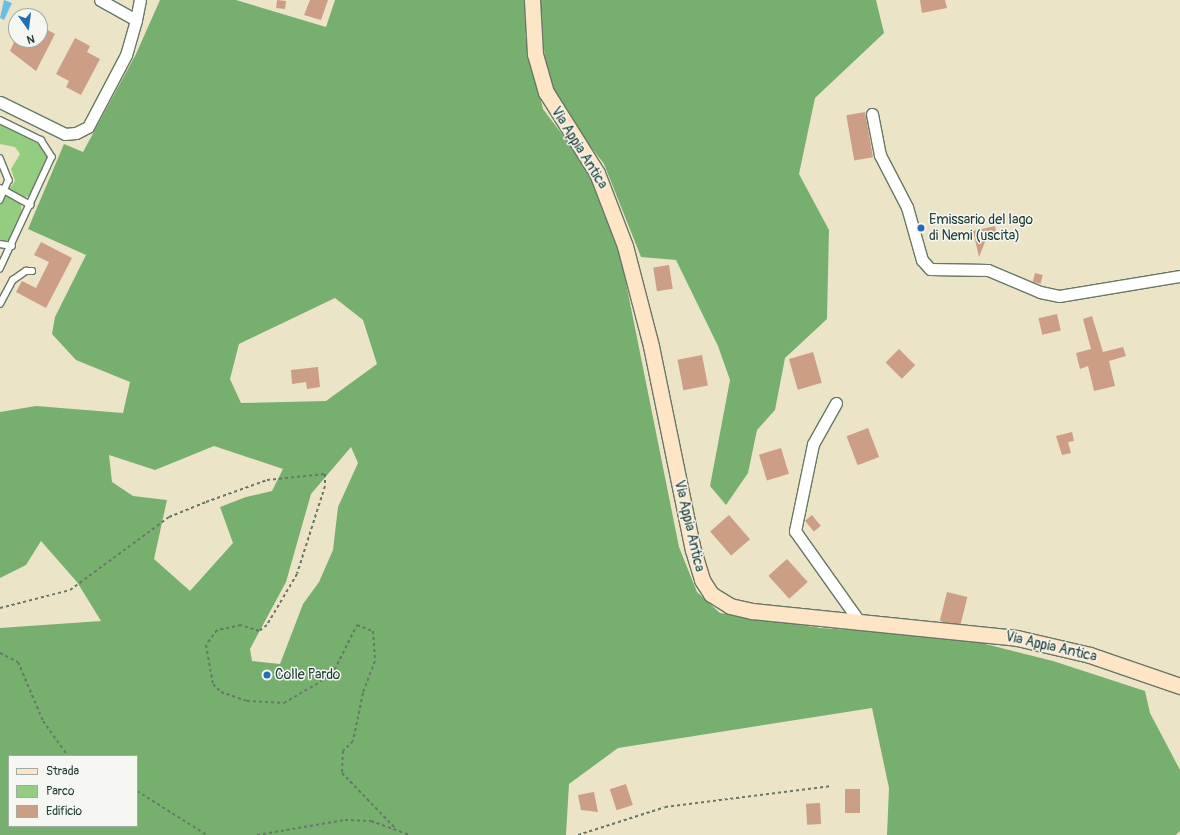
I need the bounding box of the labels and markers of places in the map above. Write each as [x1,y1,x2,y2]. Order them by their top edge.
place label: Emissario del lago di Nemi (uscita) [929,212,1033,244]
marker: Emissario del lago di Nemi (uscita) [916,223,926,233]
place label: Colle Pardo [275,667,340,683]
marker: Colle Pardo [262,670,272,680]

